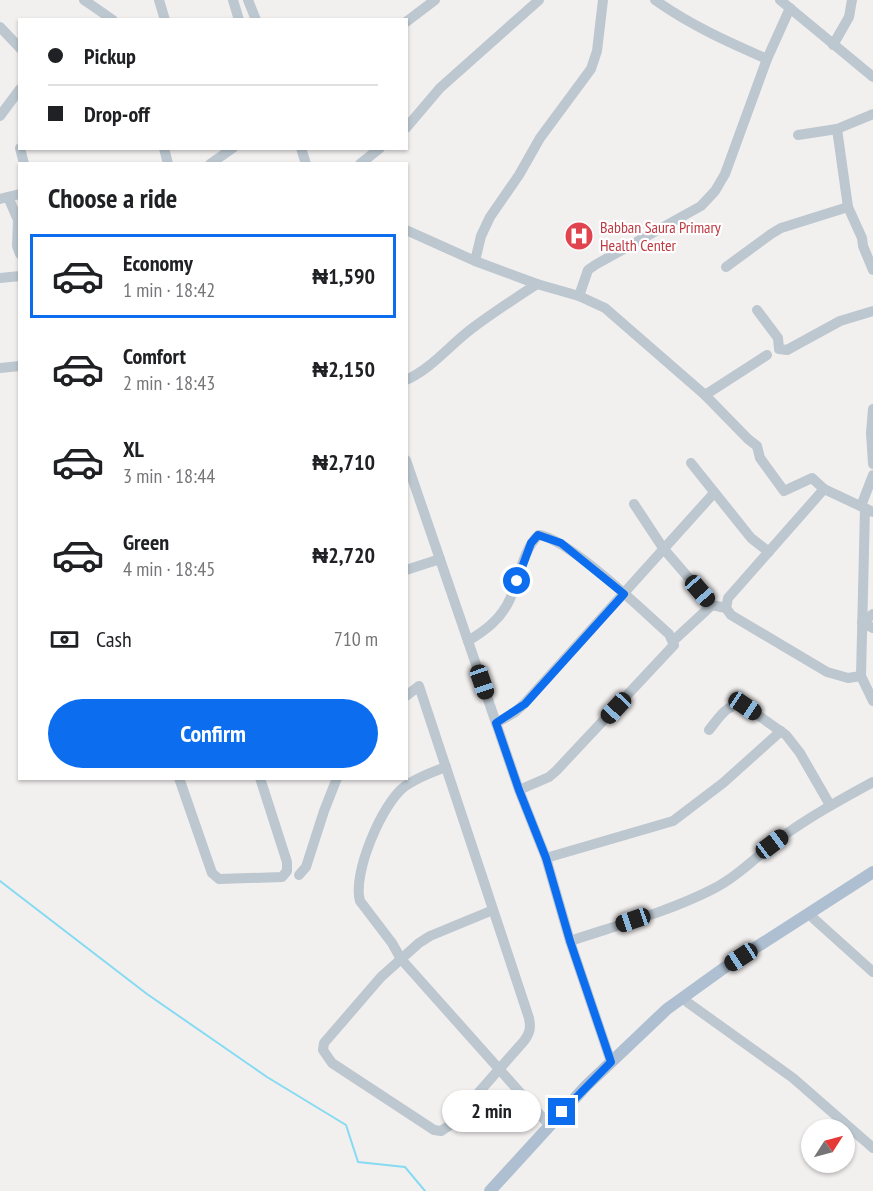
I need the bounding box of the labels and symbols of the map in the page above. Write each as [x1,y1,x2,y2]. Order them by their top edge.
place label: Babban Saura Primary Health Center [600,217,721,255]
hospital icon: Babban Saura Primary Health Center [563,220,595,252]
route start [503,567,530,594]
car [681,572,719,610]
car [468,662,496,702]
car [725,688,765,724]
car [597,689,635,727]
car [752,826,792,862]
car [613,906,653,934]
car [721,940,761,974]
callout: 2 min [442,1091,541,1133]
route end [548,1098,575,1125]
north arrow [801,1119,855,1173]

